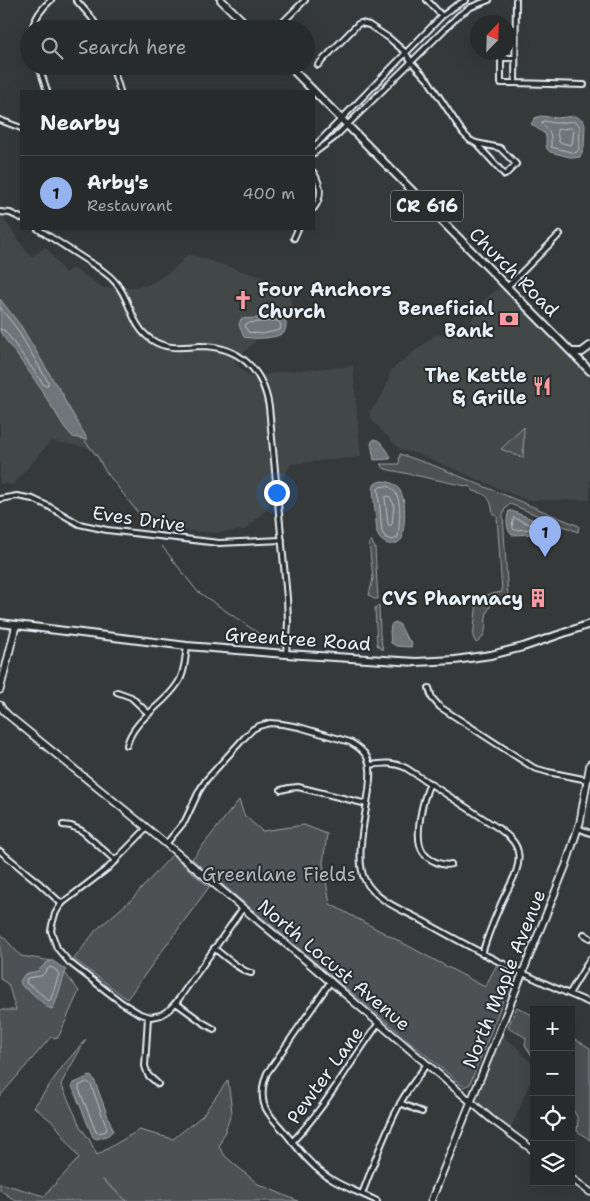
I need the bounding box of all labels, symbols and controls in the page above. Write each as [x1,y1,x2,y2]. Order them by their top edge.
north arrow [470,15,515,60]
search box [20,20,315,75]
icon: search [38,34,66,62]
text: Search here [78,35,187,60]
text: Nearby [40,109,120,137]
text: Arby's [87,170,149,195]
text: 1 [52,183,60,204]
text: 400 m [242,183,295,204]
road number: CR 616 [391,190,463,222]
text: Restaurant [87,195,173,216]
street label: Church Road [464,222,564,322]
place label: Four Anchors Church [258,277,391,324]
church icon: Four Anchors Church [232,289,254,311]
place label: Beneficial Bank [398,296,494,343]
bank icon: Beneficial Bank [498,308,520,330]
place label: The Kettle & Grille [425,363,527,410]
restaurant icon: The Kettle & Grille [531,375,553,397]
your location [264,480,290,506]
street label: Eves Drive [91,500,187,538]
pin: 1 [529,516,561,557]
place label: CVS Pharmacy [382,586,523,611]
building icon: CVS Pharmacy [527,587,549,609]
street label: Greentree Road [224,621,372,657]
park label: Greenlane Fields [202,862,356,887]
street label: North Maple Avenue [457,886,551,1072]
street label: North Locust Avenue [252,894,416,1036]
map controls [530,1006,575,1186]
button: + [530,1006,575,1051]
street label: Pewter Lane [281,1021,369,1129]
button: − [530,1051,575,1096]
button: locate [530,1096,575,1141]
button: layers [530,1141,575,1186]

